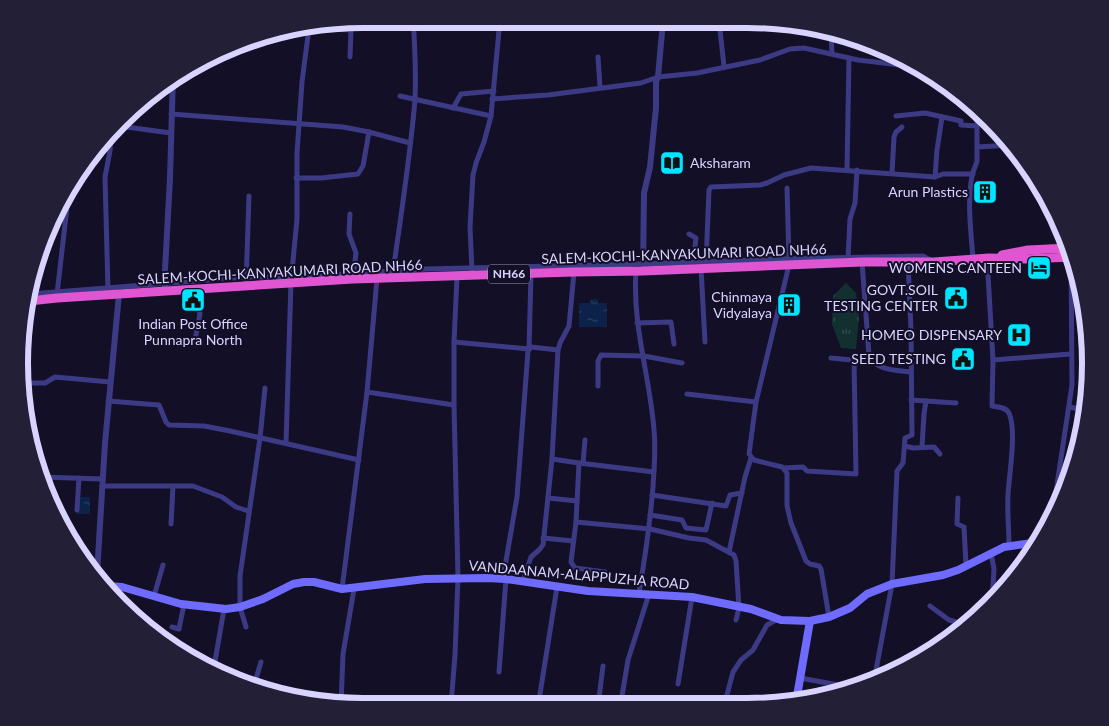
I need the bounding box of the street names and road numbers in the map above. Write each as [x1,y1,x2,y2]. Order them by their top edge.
street label: SALEM-KOCHI-KANYAKUMARI ROAD NH66 [541,240,827,267]
street label: SALEM-KOCHI-KANYAKUMARI ROAD NH66 [137,256,423,287]
road number: NH66 [488,264,530,284]
street label: VANDAANAM-ALAPPUZHA ROAD [468,556,690,593]

